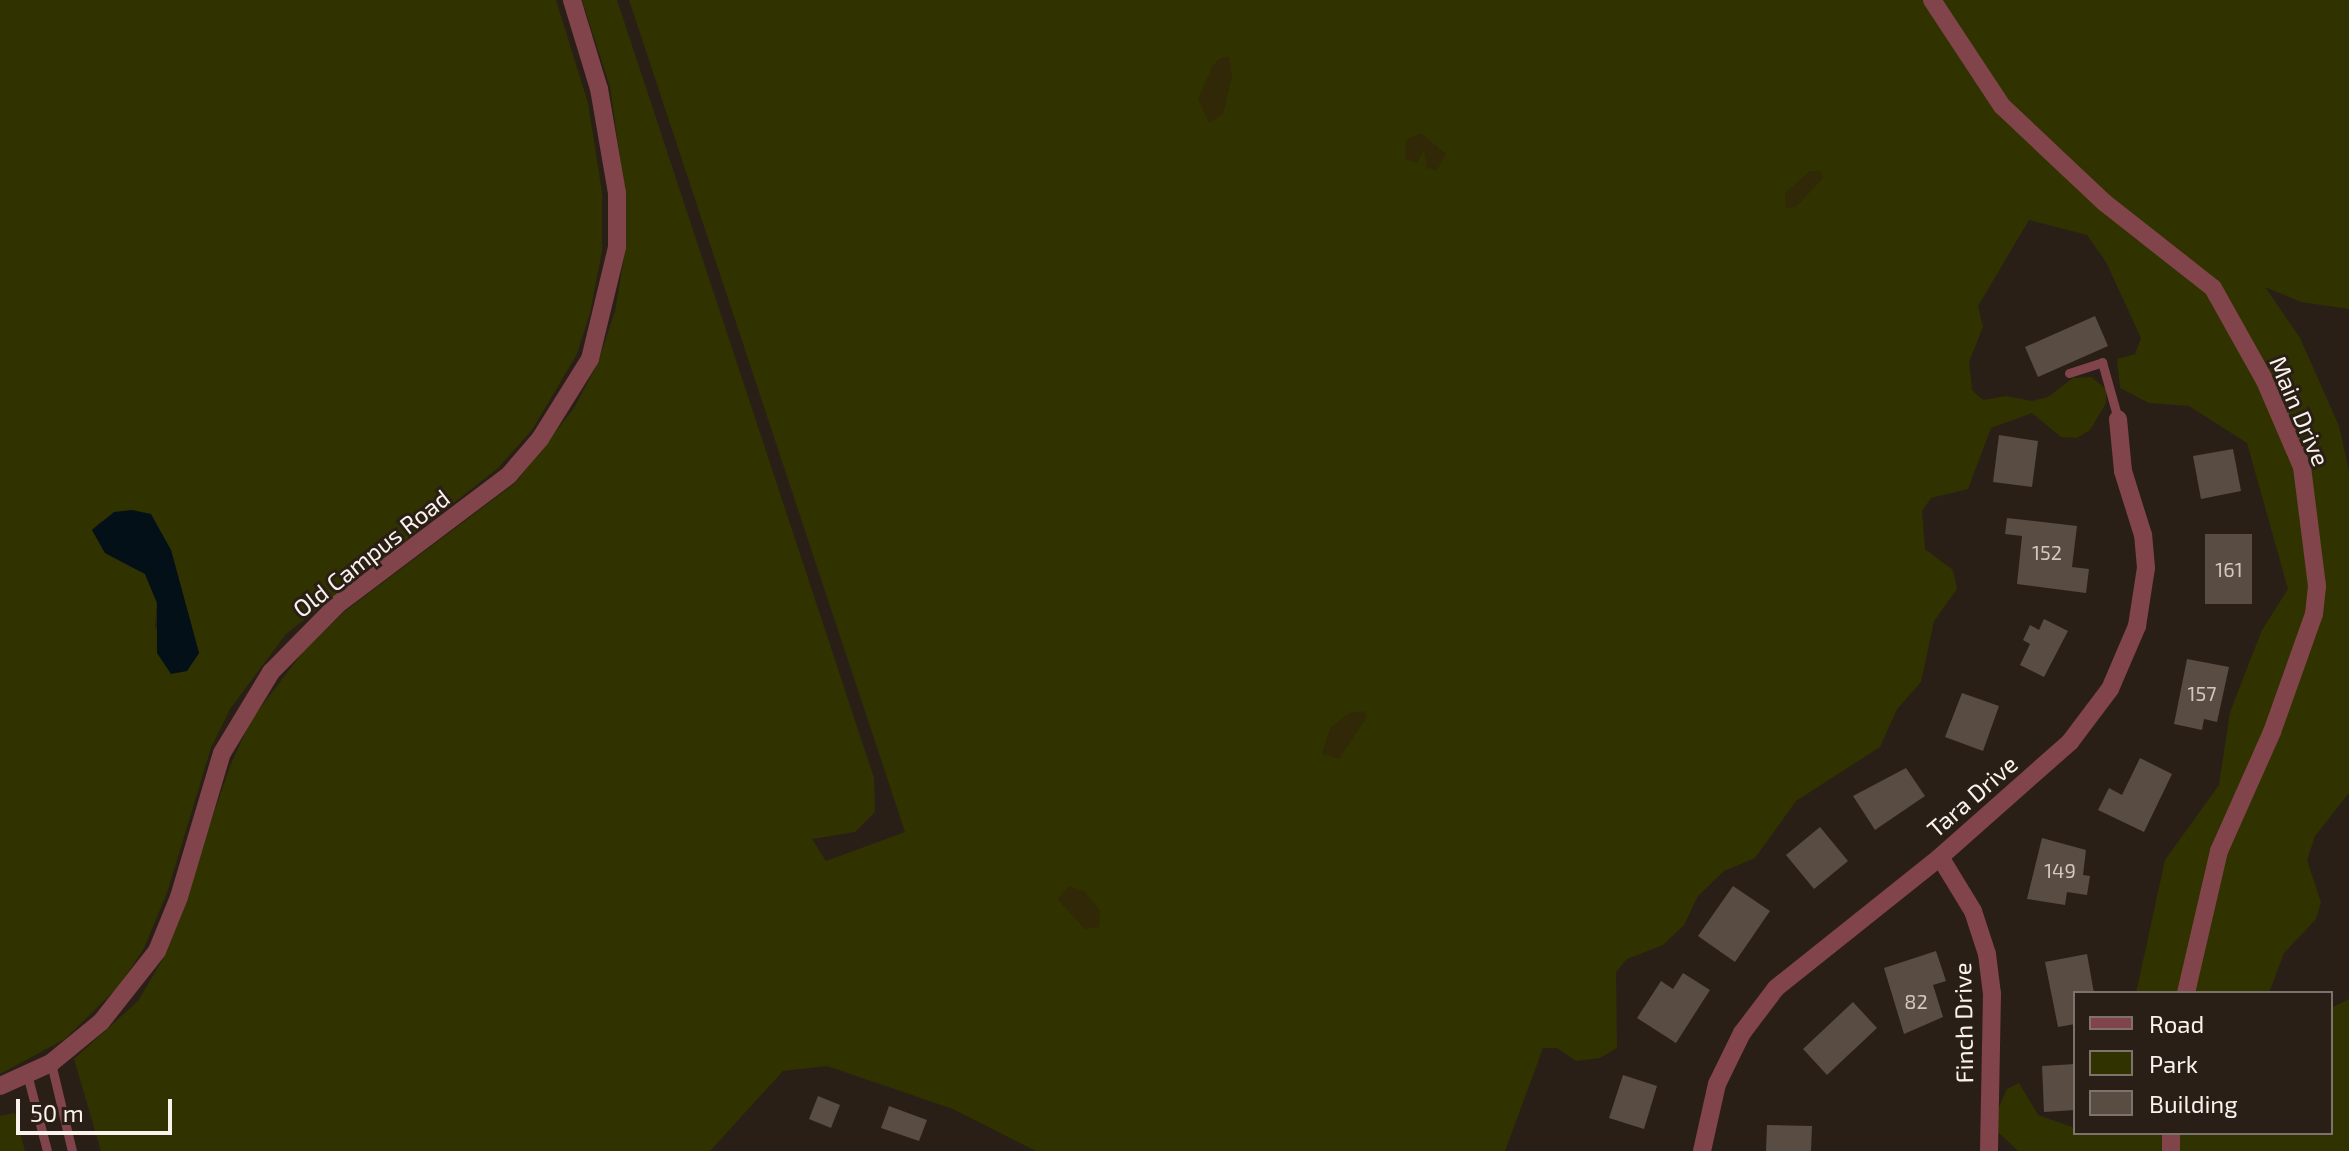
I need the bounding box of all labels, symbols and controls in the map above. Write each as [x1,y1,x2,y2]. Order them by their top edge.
street label: Main Drive [2264,352,2336,470]
street label: Old Campus Road [287,483,455,623]
house number: 152 [2032,540,2062,564]
house number: 161 [2215,557,2243,581]
house number: 157 [2188,681,2216,705]
street label: Tara Drive [1921,749,2023,843]
house number: 149 [2044,858,2076,882]
street label: Finch Drive [1948,962,1978,1084]
house number: 82 [1904,989,1928,1013]
legend [2073,991,2333,1135]
text: Road [2149,1009,2204,1038]
text: Park [2149,1049,2198,1078]
scale bar [20,1083,176,1133]
text: Building [2149,1089,2238,1118]
text: 50 m [30,1098,84,1127]

